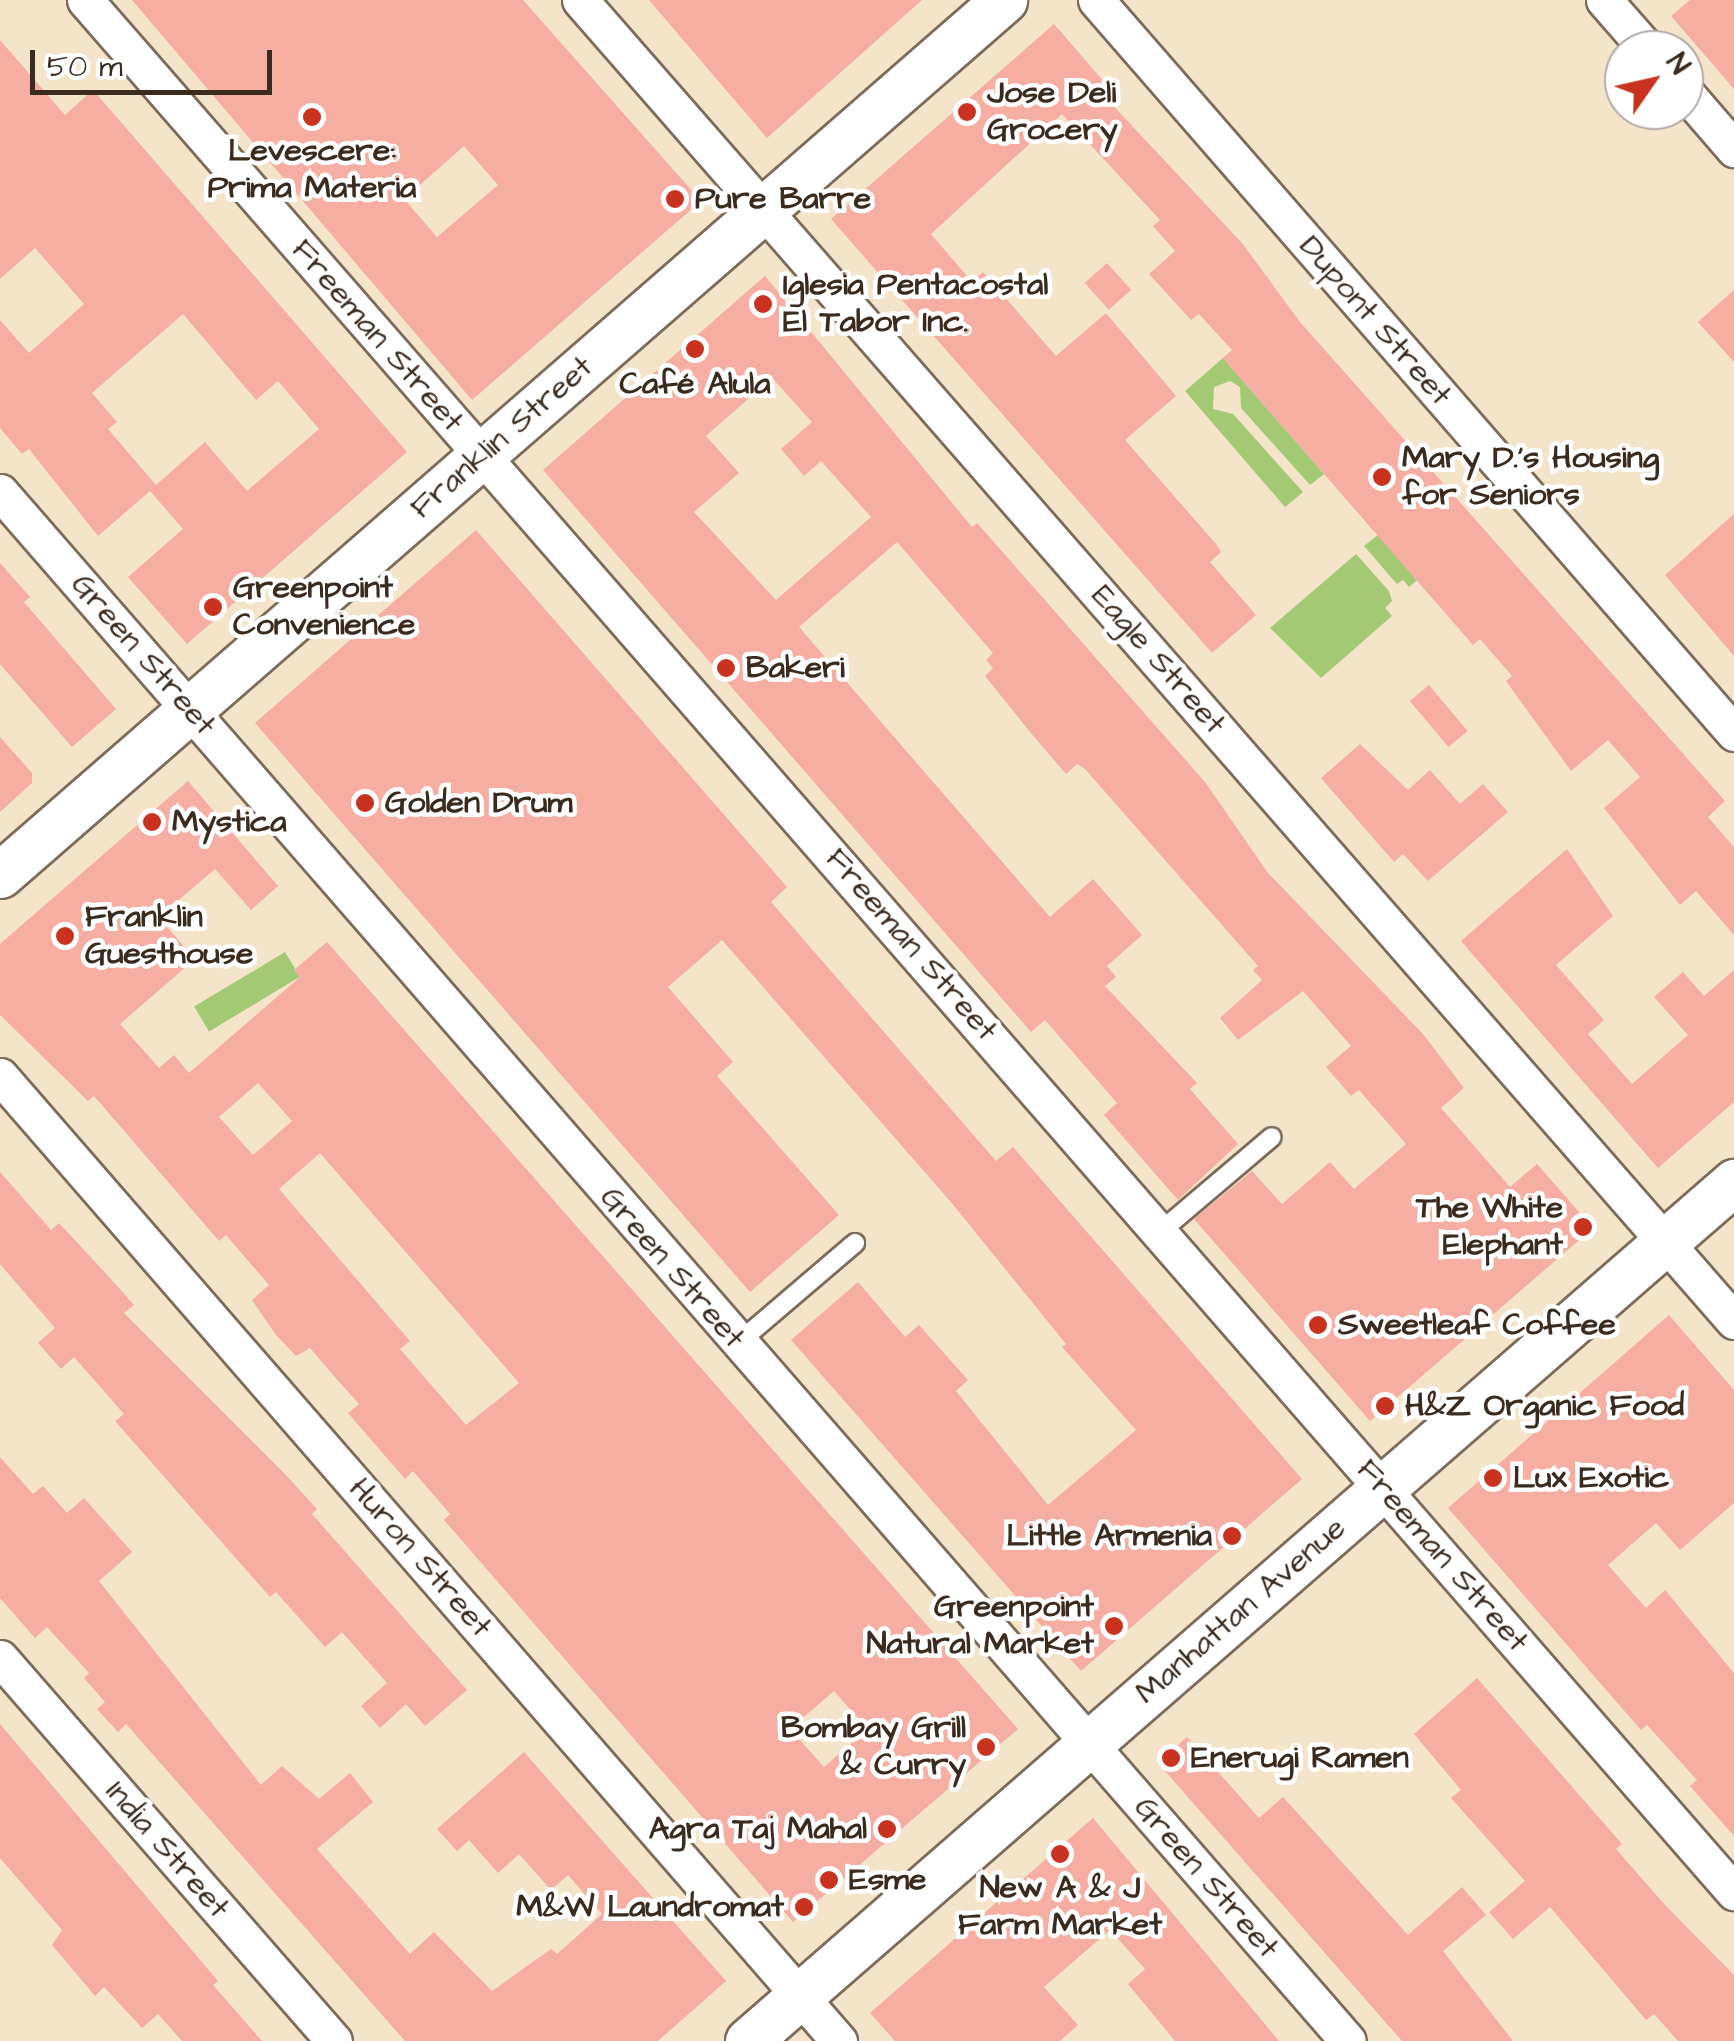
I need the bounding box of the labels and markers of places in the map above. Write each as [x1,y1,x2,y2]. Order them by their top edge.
place label: Jose Deli Grocery [987,75,1118,150]
marker: Jose Deli Grocery [956,101,978,123]
marker: Levescere: Prima Materia [301,106,323,128]
place label: Levescere: Prima Materia [208,133,416,208]
place label: Pure Barre [695,180,871,218]
marker: Pure Barre [664,188,686,210]
place label: Iglesia Pentacostal El Tabor Inc. [783,267,1048,342]
marker: Iglesia Pentacostal El Tabor Inc. [752,293,774,315]
marker: Café Alula [684,338,706,360]
place label: Café Alula [619,365,771,403]
place label: Mary D.'s Housing for Seniors [1402,440,1659,515]
marker: Mary D.'s Housing for Seniors [1371,466,1393,488]
place label: Greenpoint Convenience [233,570,415,645]
marker: Greenpoint Convenience [202,596,224,618]
place label: Bakeri [746,649,844,687]
marker: Bakeri [715,657,737,679]
place label: Golden Drum [385,784,572,822]
marker: Golden Drum [354,792,376,814]
place label: Mystica [172,803,286,841]
marker: Mystica [141,811,163,833]
place label: Franklin Guesthouse [85,899,253,974]
marker: Franklin Guesthouse [54,925,76,947]
place label: The White Elephant [1416,1190,1563,1265]
marker: The White Elephant [1572,1216,1594,1238]
place label: Sweetleaf Coffee [1338,1306,1616,1344]
marker: Sweetleaf Coffee [1307,1314,1329,1336]
place label: H&Z Organic Food [1405,1387,1684,1425]
marker: H&Z Organic Food [1374,1395,1396,1417]
place label: Lux Exotic [1513,1459,1669,1497]
marker: Lux Exotic [1482,1467,1504,1489]
place label: Little Armenia [1006,1517,1212,1555]
marker: Little Armenia [1221,1525,1243,1547]
place label: Greenpoint Natural Market [866,1589,1094,1664]
marker: Greenpoint Natural Market [1103,1615,1125,1637]
place label: Bombay Grill & Curry [781,1710,966,1785]
marker: Bombay Grill & Curry [975,1736,997,1758]
place label: Enerugi Ramen [1191,1739,1409,1777]
marker: Enerugi Ramen [1160,1747,1182,1769]
place label: Agra Taj Mahal [649,1810,867,1848]
marker: Agra Taj Mahal [876,1818,898,1840]
marker: New A & J Farm Market [1049,1843,1071,1865]
place label: Esme [849,1861,926,1899]
marker: Esme [818,1869,840,1891]
place label: New A & J Farm Market [958,1870,1162,1945]
place label: M&W Laundromat [516,1888,784,1926]
marker: M&W Laundromat [793,1896,815,1918]

